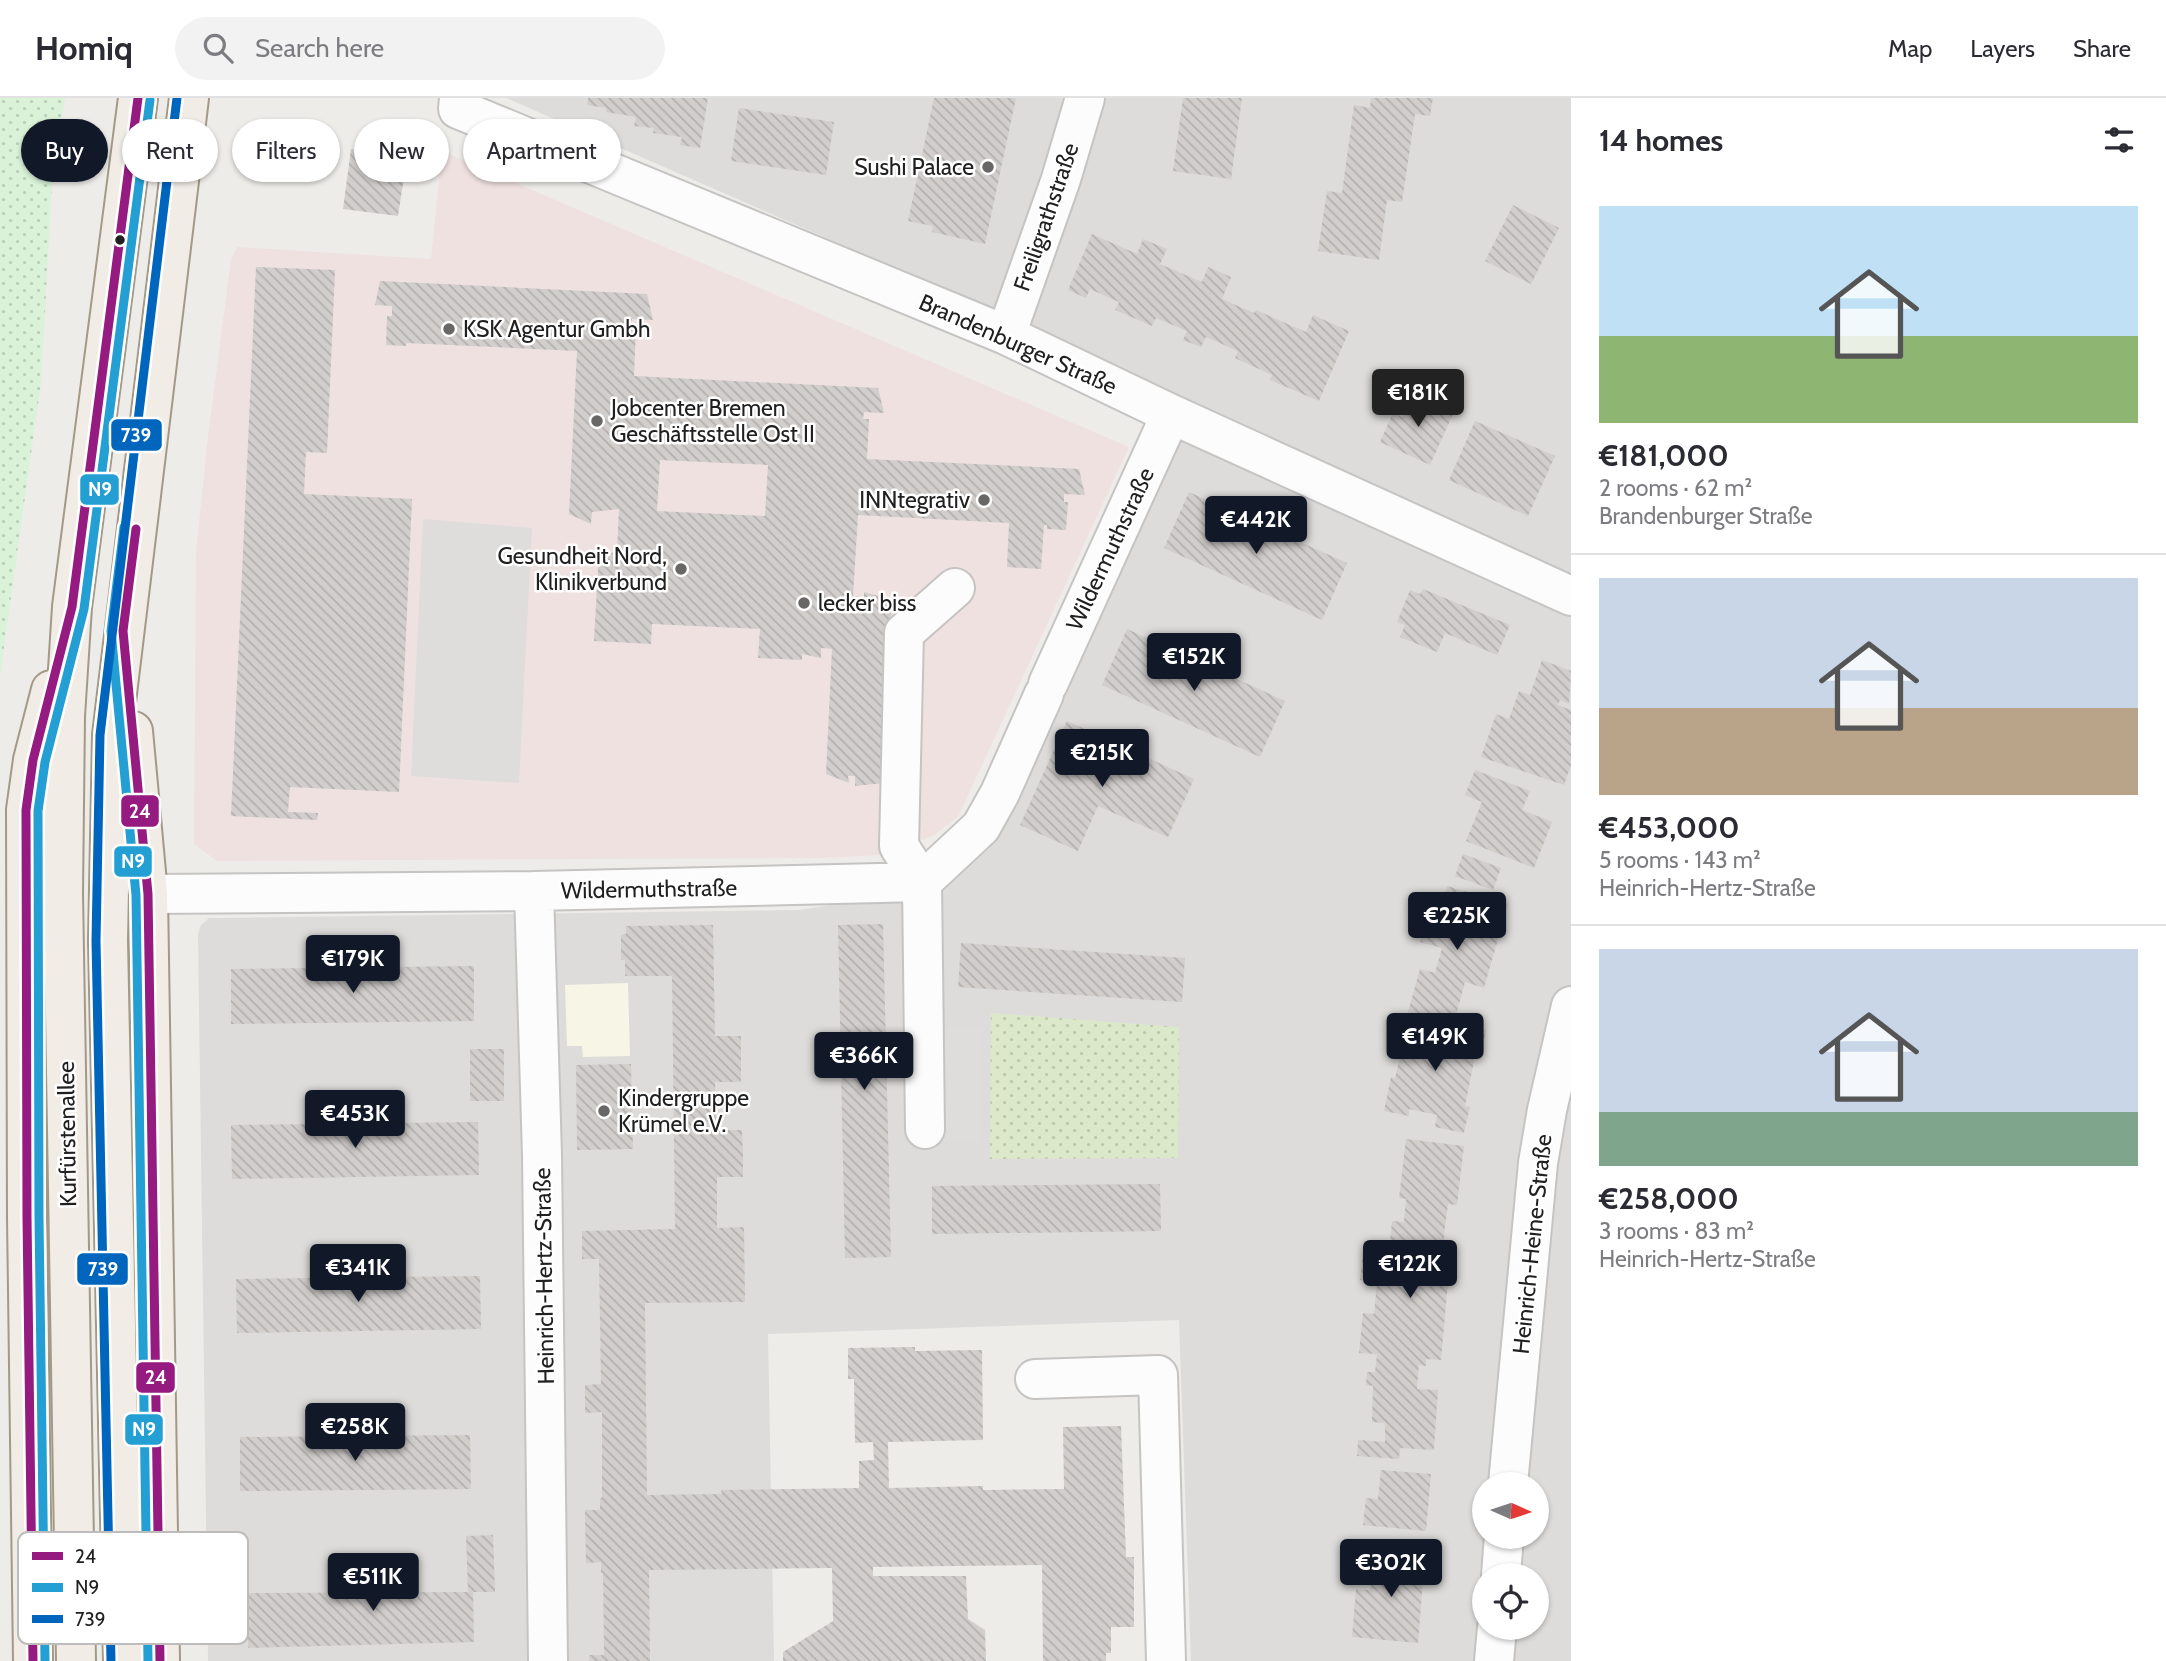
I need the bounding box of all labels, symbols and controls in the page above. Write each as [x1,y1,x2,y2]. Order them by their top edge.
search box [175,17,665,80]
text: Homiq [35,28,133,68]
icon: search [199,29,237,67]
text: Search here [255,32,384,64]
text: Map [1888,34,1932,63]
text: Layers [1970,34,2035,63]
text: Share [2073,34,2131,63]
chip: Buy [21,119,108,182]
chip: Rent [122,119,218,182]
chip: Filters [232,119,340,182]
chip: New [354,119,449,182]
chip: Apartment [463,119,621,182]
icon: filters [2100,121,2138,159]
text: 14 homes [1599,122,1723,159]
street label: Freiligrathstraße [1008,139,1085,295]
place label: Sushi Palace [854,153,974,181]
marker: Sushi Palace [980,159,996,175]
unlabelled marker [113,233,127,247]
icon: home [1806,251,1932,377]
street label: Brandenburger Straße [915,288,1121,400]
place label: KSK Agentur Gmbh [463,315,650,343]
marker: KSK Agentur Gmbh [441,321,457,337]
pin: €181K [1369,370,1467,429]
text: €181K [1388,378,1448,406]
place label: Jobcenter Bremen Geschäftsstelle Ost II [610,394,815,448]
marker: Jobcenter Bremen Geschäftsstelle Ost II [589,413,605,429]
line badge: 739 [110,418,163,452]
text: 739 [121,424,151,447]
text: €181,000 [1599,437,1729,474]
street label: Wildermuthstraße [1060,463,1160,635]
line badge: N9 [79,473,120,506]
text: 2 rooms · 62 m² [1599,474,1752,502]
text: N9 [88,478,112,501]
place label: INNtegrativ [859,486,971,514]
marker: INNtegrativ [976,492,992,508]
pin: €442K [1207,496,1305,556]
text: Brandenburger Straße [1599,502,1813,530]
text: €442K [1221,505,1291,533]
place label: Gesundheit Nord, Klinikverbund [497,542,667,596]
marker: Gesundheit Nord, Klinikverbund [673,561,689,577]
place label: lecker biss [818,589,916,617]
marker: lecker biss [796,595,812,611]
icon: home [1806,623,1932,749]
pin: €152K [1145,634,1243,693]
text: €152K [1163,642,1225,670]
pin: €215K [1053,730,1151,789]
text: €215K [1071,738,1133,766]
line badge: 24 [120,794,160,828]
text: 24 [129,800,151,823]
text: €453,000 [1599,809,1739,846]
line badge: N9 [113,845,153,878]
text: 5 rooms · 143 m² [1599,846,1761,874]
text: N9 [121,850,145,873]
street label: Wildermuthstraße [561,873,738,905]
text: Heinrich-Hertz-Straße [1599,874,1816,902]
pin: €225K [1408,892,1506,952]
text: €225K [1424,901,1490,929]
pin: €179K [304,936,402,995]
text: €179K [322,944,384,972]
icon: home [1806,994,1932,1120]
pin: €149K [1386,1014,1484,1073]
text: €149K [1403,1022,1467,1050]
pin: €366K [815,1032,913,1092]
text: €366K [830,1041,898,1069]
street label: Kurfürstenallee [52,1061,82,1207]
place label: Kindergruppe Krümel e.V. [618,1084,749,1138]
pin: €453K [306,1090,404,1150]
text: €453K [321,1099,389,1127]
marker: Kindergruppe Krümel e.V. [596,1103,612,1119]
street label: Heinrich-Heine-Straße [1507,1133,1557,1355]
street label: Heinrich-Hertz-Straße [528,1167,560,1385]
text: €258,000 [1599,1180,1739,1217]
text: 3 rooms · 83 m² [1599,1217,1754,1245]
pin: €122K [1361,1240,1459,1300]
pin: €341K [309,1244,407,1304]
text: Heinrich-Hertz-Straße [1599,1245,1816,1273]
text: €122K [1379,1249,1441,1277]
line badge: 739 [76,1252,129,1286]
text: €341K [326,1253,390,1281]
text: 739 [88,1258,118,1281]
line badge: 24 [135,1361,176,1394]
text: 24 [145,1366,167,1389]
pin: €258K [306,1404,404,1463]
text: €258K [321,1412,389,1440]
line badge: N9 [124,1413,164,1446]
text: N9 [132,1418,156,1441]
north arrow [1472,1472,1549,1549]
map controls [1472,1472,1549,1640]
legend [18,1532,248,1644]
pin: €302K [1342,1540,1440,1599]
text: 24 [75,1545,96,1568]
text: €302K [1356,1548,1426,1576]
pin: €511K [324,1554,422,1613]
text: €511K [344,1562,402,1590]
button: locate [1472,1563,1549,1640]
text: N9 [75,1576,99,1599]
text: 739 [75,1608,106,1631]

